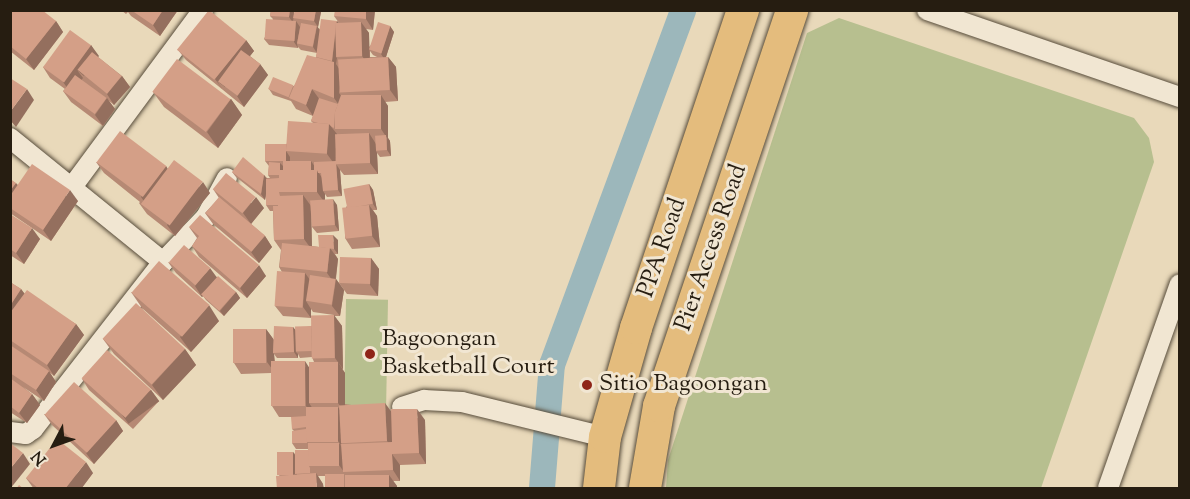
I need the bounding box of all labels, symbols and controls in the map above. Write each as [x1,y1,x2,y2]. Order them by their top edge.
street label: Pier Access Road [670,161,754,335]
street label: PPA Road [633,194,693,302]
place label: Bagoongan Basketball Court [382,326,555,382]
marker: Bagoongan Basketball Court [363,347,377,361]
place label: Sitio Bagoongan [599,371,768,399]
marker: Sitio Bagoongan [580,378,594,392]
north arrow [24,415,84,475]
text: N [27,445,53,470]

